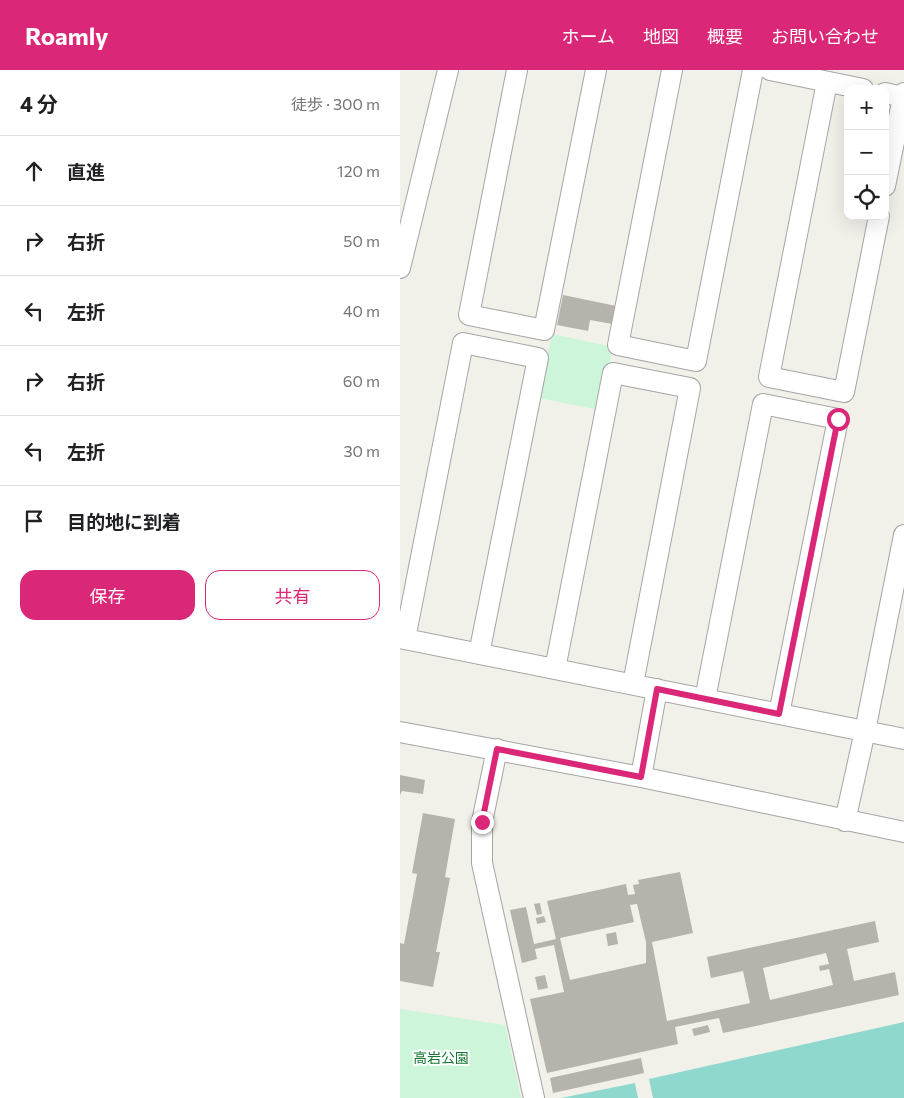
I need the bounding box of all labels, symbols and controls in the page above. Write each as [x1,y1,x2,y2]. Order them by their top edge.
text: Roamly [25,21,108,50]
text: ホーム [562,25,615,47]
text: 地図 [643,25,679,47]
text: 概要 [707,25,743,47]
text: お問い合わせ [771,25,879,47]
map controls [844,85,889,220]
button: + [844,85,889,130]
text: 4 分 [20,91,58,116]
text: 徒歩 · 300 m [291,94,380,113]
button: − [844,130,889,175]
icon: ahead [20,157,48,185]
text: 直進 [67,160,105,183]
text: 120 m [337,161,380,180]
button: locate [844,175,889,220]
icon: right [20,227,48,255]
text: 右折 [67,230,105,253]
text: 50 m [343,231,380,250]
icon: left [20,297,48,325]
text: 左折 [67,300,105,323]
text: 40 m [343,301,380,320]
icon: right [20,367,48,395]
text: 右折 [67,370,105,393]
text: 60 m [343,371,380,390]
route start [827,408,850,431]
icon: left [20,437,48,465]
text: 左折 [67,440,105,463]
text: 30 m [343,441,380,460]
icon: arrive [20,507,48,535]
text: 目的地に到着 [67,510,181,533]
button: 保存 [20,570,195,620]
button: 共有 [205,570,380,620]
route end [471,811,494,834]
park label: 高岩公園 [413,1049,469,1066]

